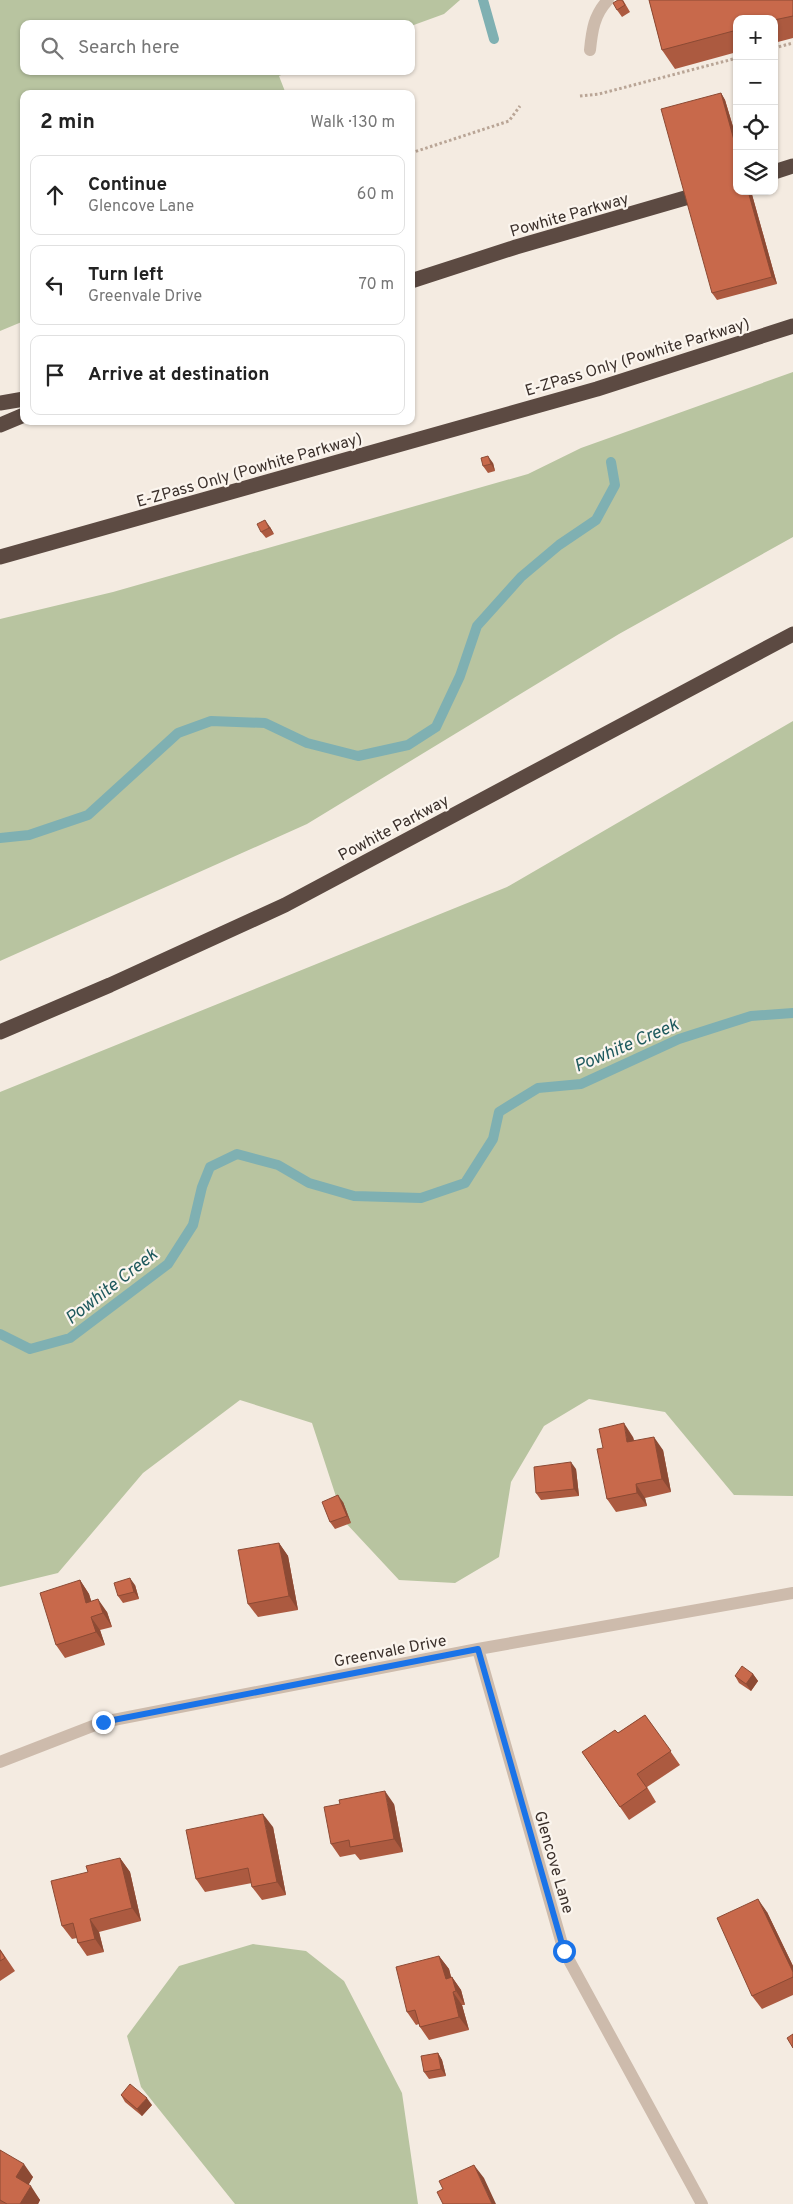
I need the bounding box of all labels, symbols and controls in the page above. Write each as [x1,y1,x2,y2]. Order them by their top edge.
map controls [733,15,778,195]
button: + [733,15,778,60]
search box [20,20,415,75]
icon: search [38,34,66,62]
text: Search here [78,36,180,60]
button: − [733,60,778,105]
button: locate [733,105,778,150]
text: 2 min [40,109,95,136]
text: Walk · 130 m [310,113,395,133]
button: layers [733,150,778,195]
text: Continue [88,173,167,197]
icon: ahead [41,181,69,209]
text: 60 m [357,185,394,205]
street label: Powhite Parkway [508,189,631,242]
text: Glencove Lane [88,197,194,217]
text: Turn left [88,263,164,287]
icon: left [41,271,69,299]
text: 70 m [359,275,394,295]
text: Greenvale Drive [88,287,202,307]
street label: E-ZPass Only (Powhite Parkway) [523,314,752,402]
icon: arrive [41,361,69,389]
text: Arrive at destination [88,363,269,387]
street label: E-ZPass Only (Powhite Parkway) [135,429,365,513]
street label: Powhite Parkway [335,791,453,866]
water label: Powhite Creek [571,1014,683,1079]
water label: Powhite Creek [61,1243,164,1330]
street label: Greenvale Drive [332,1631,448,1673]
route end [92,1711,115,1734]
street label: Glencove Lane [529,1809,577,1916]
route start [553,1940,576,1963]

